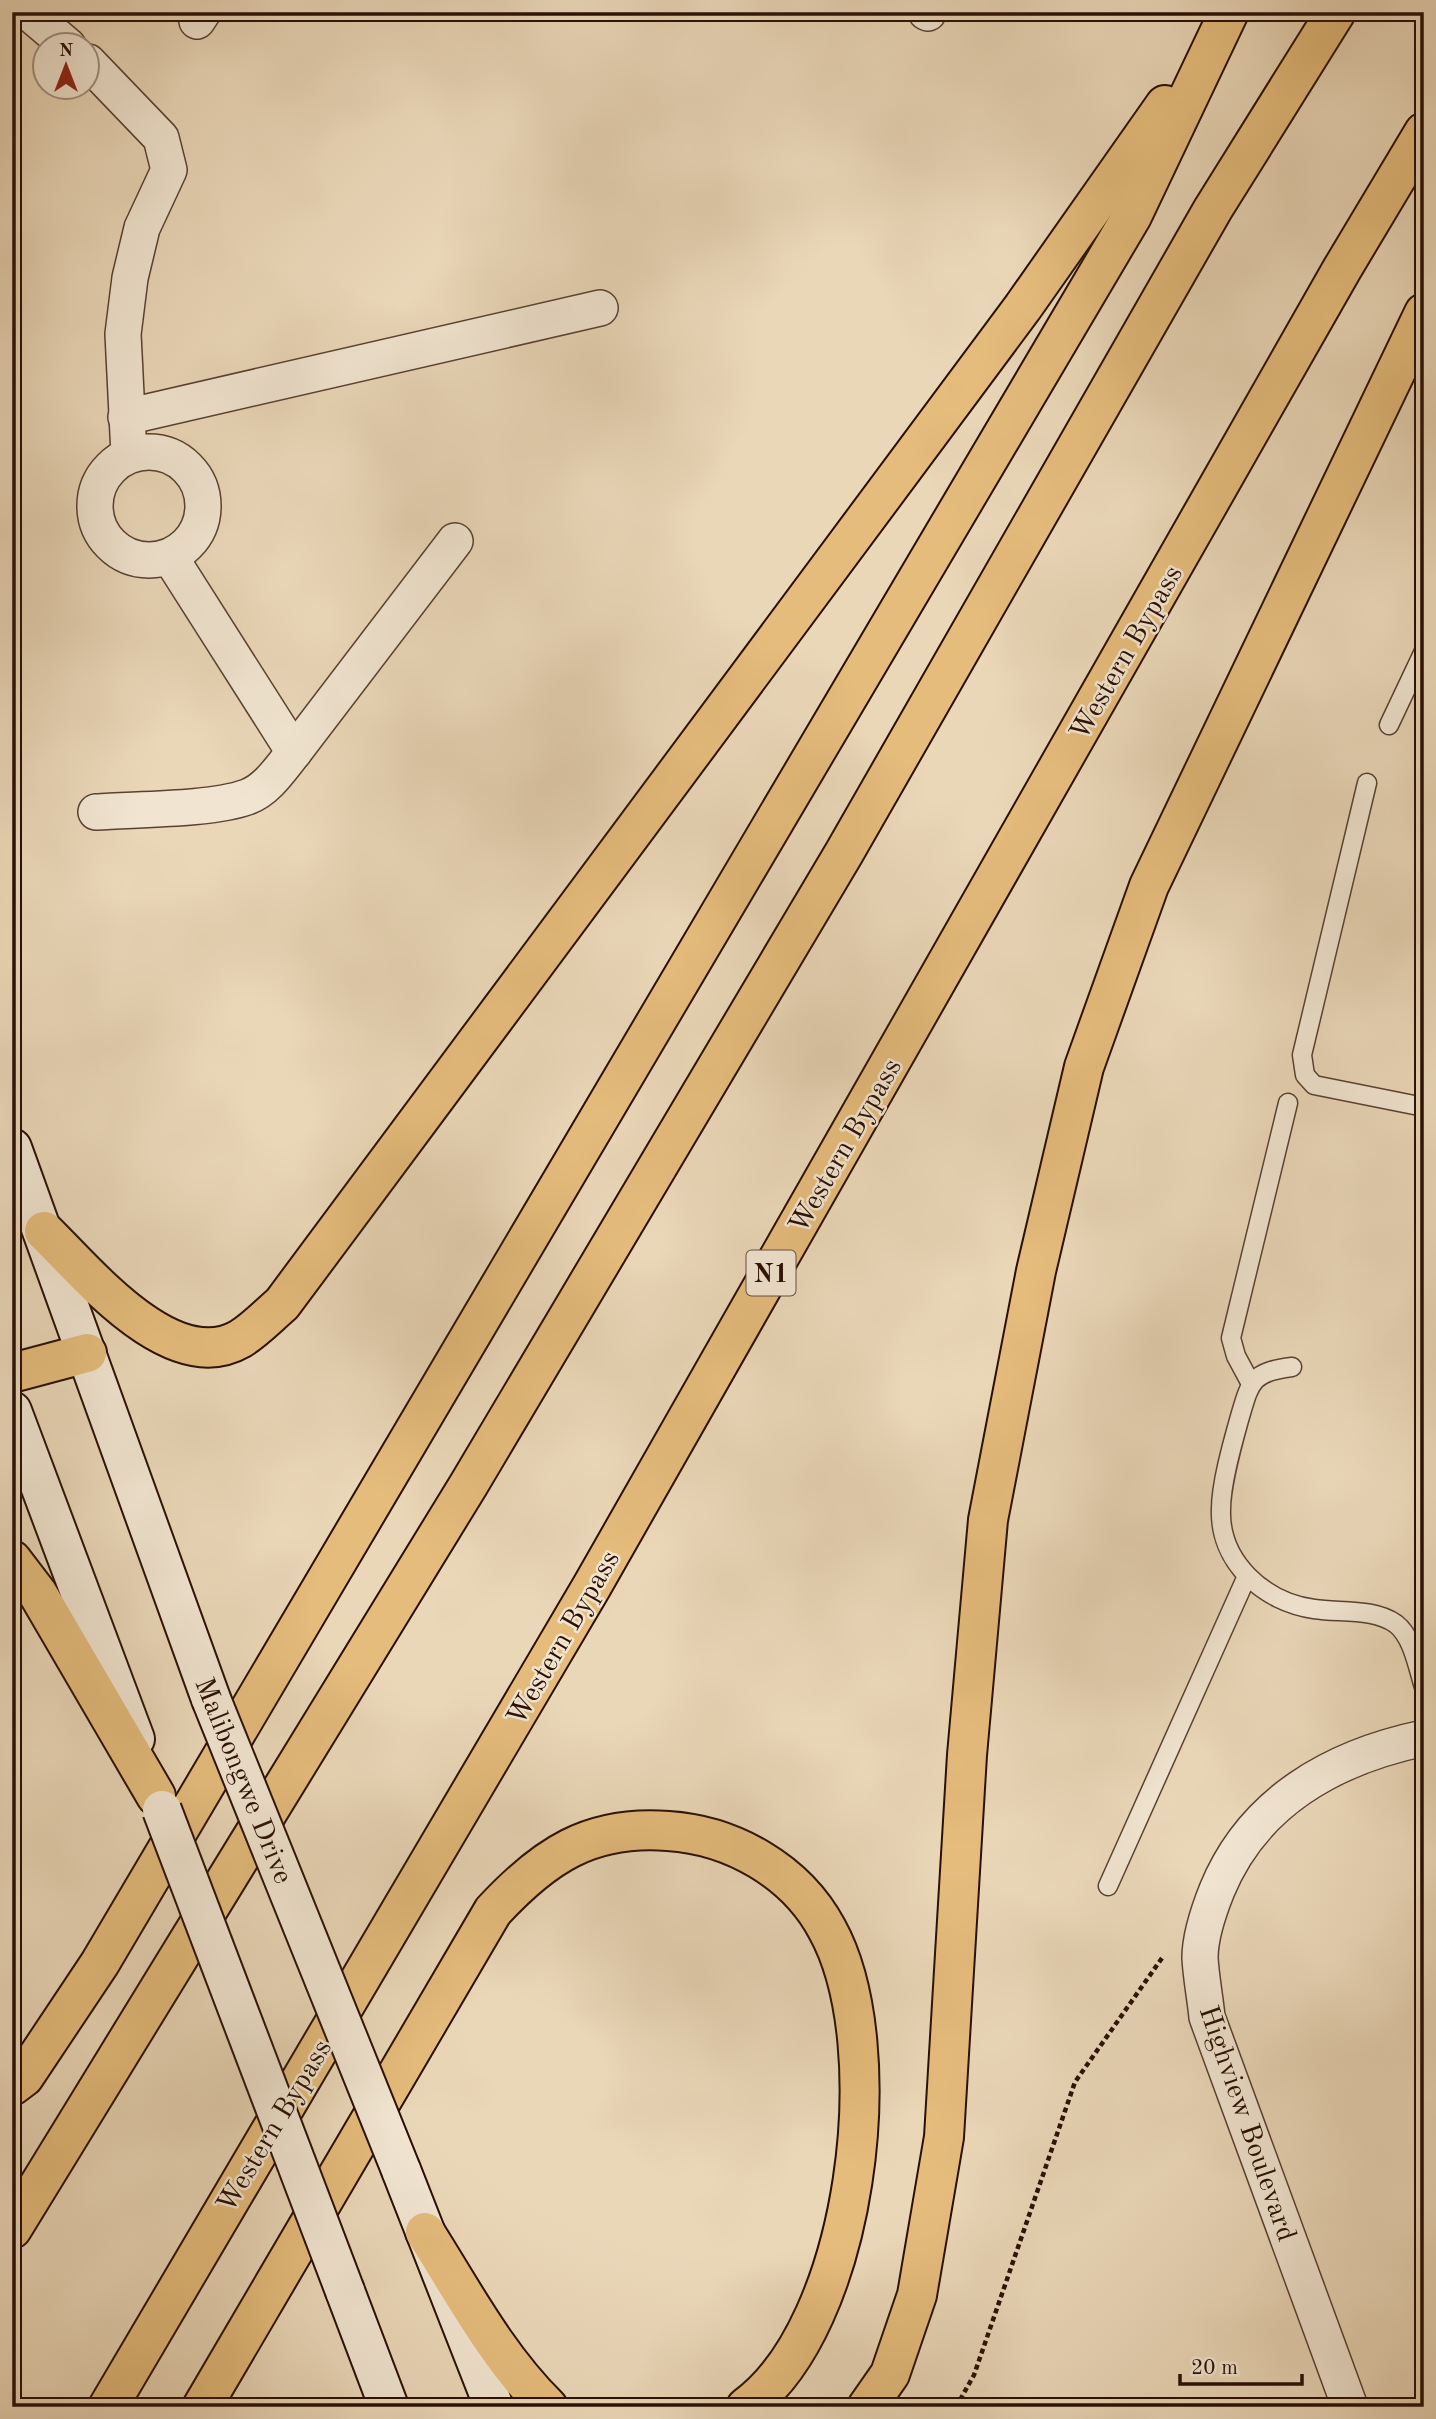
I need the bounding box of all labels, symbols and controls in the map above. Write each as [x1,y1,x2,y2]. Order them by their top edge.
north arrow [32,32,102,102]
text: N [59,42,74,61]
street label: Western Bypass [1066,562,1189,745]
street label: Western Bypass [785,1055,908,1238]
road number: N1 [746,1250,796,1296]
street label: Western Bypass [503,1547,626,1730]
street label: Malibongwe Drive [188,1674,296,1888]
street label: Highview Boulevard [1193,2002,1300,2245]
street label: Western Bypass [213,2035,338,2218]
scale bar [1180,2342,1303,2386]
text: 20 m [1191,2358,1238,2379]

